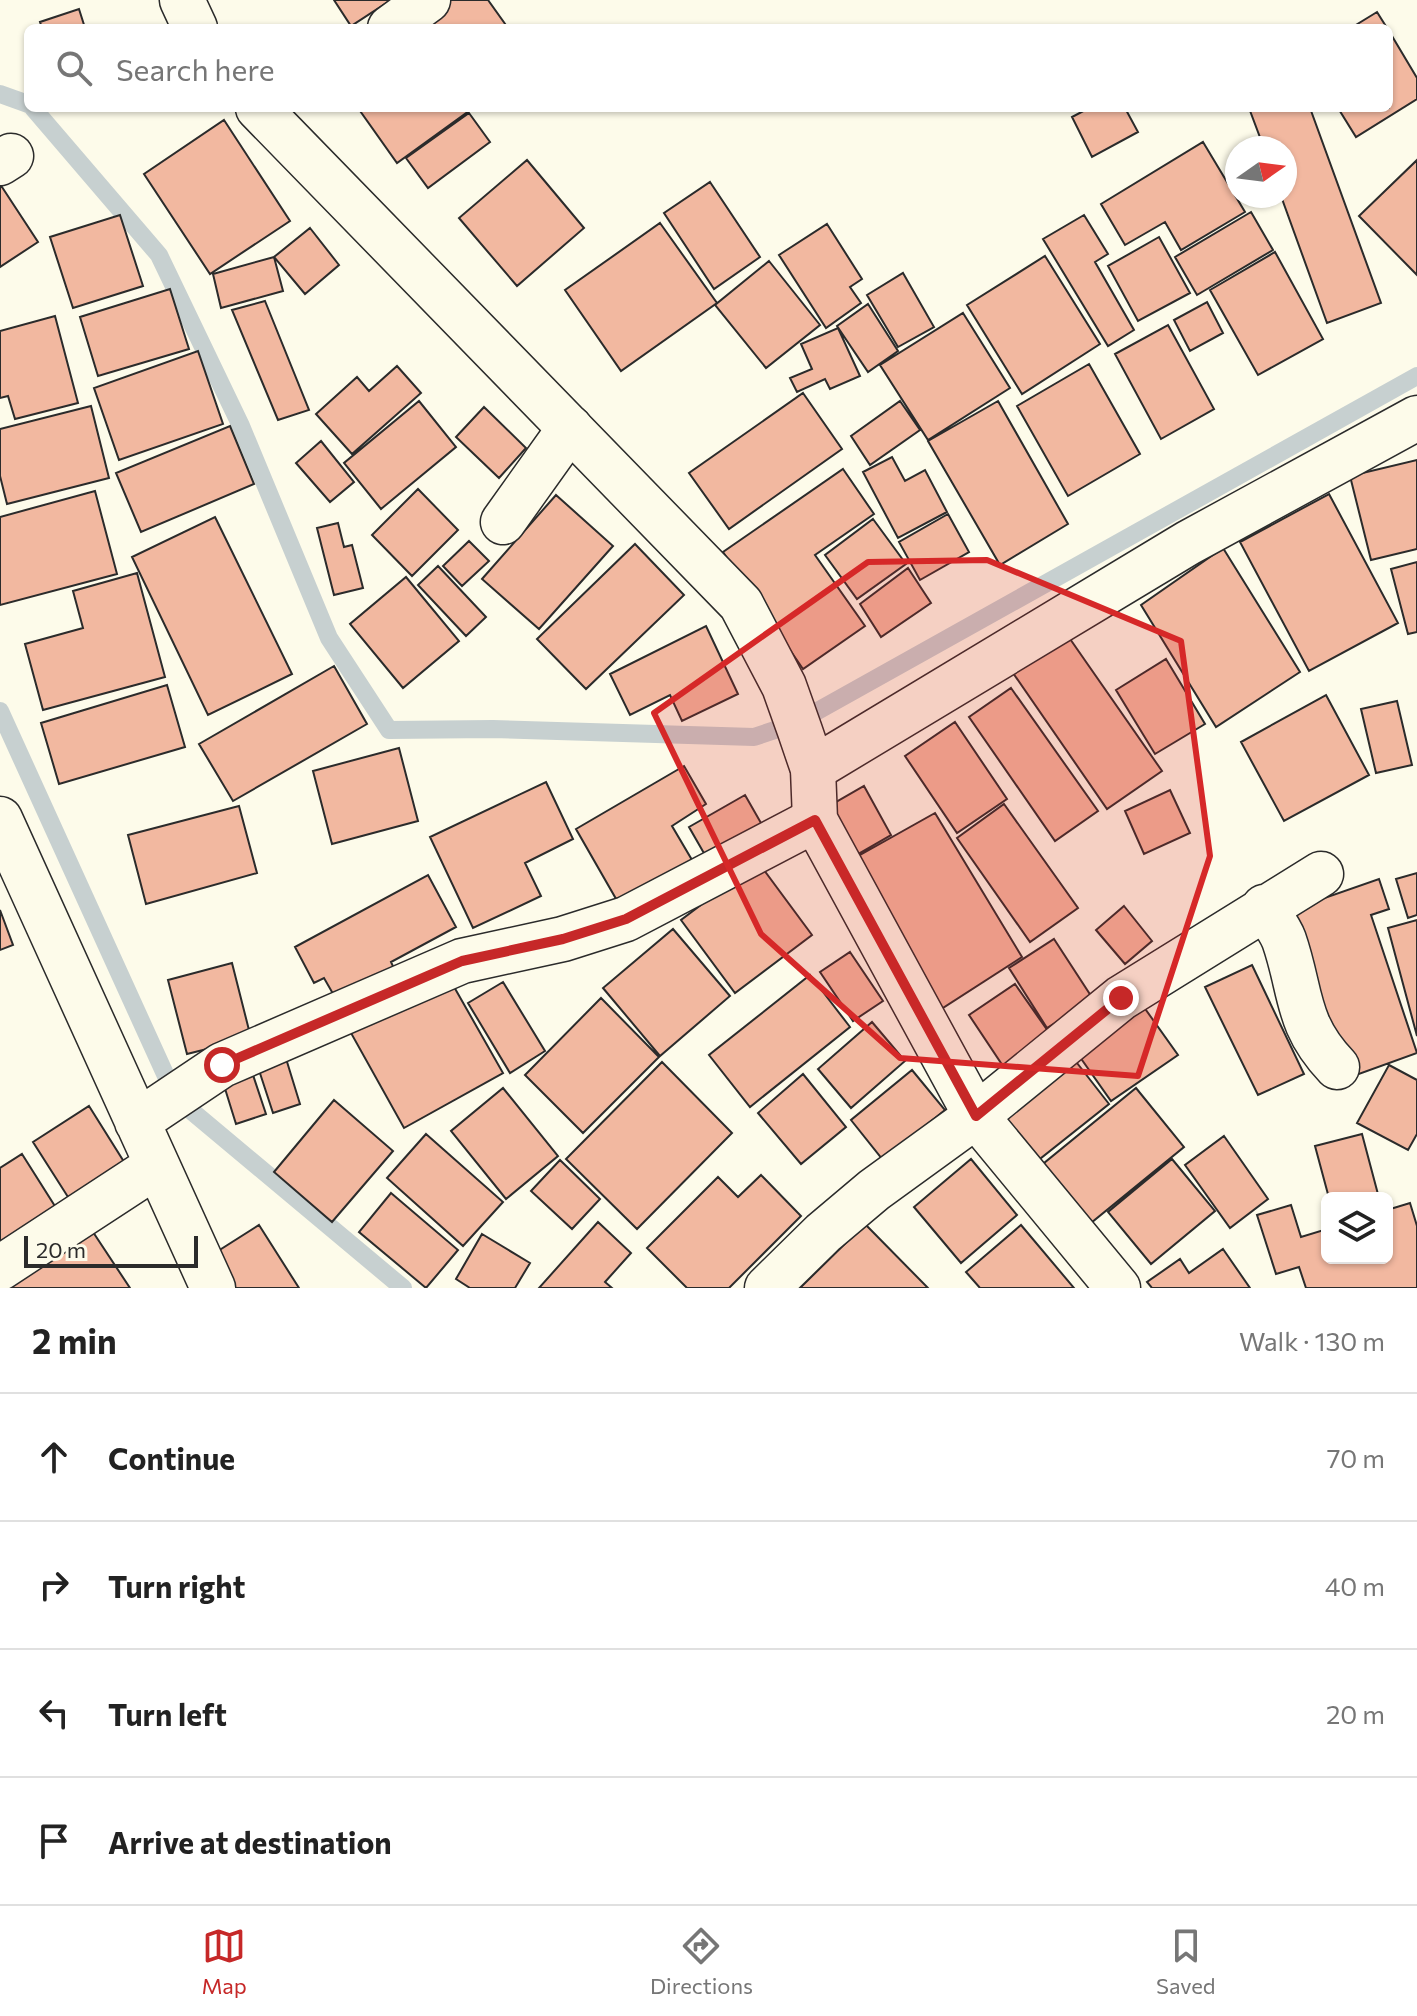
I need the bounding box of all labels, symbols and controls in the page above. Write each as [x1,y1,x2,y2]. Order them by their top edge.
search box [24,24,1393,112]
icon: search [52,46,96,90]
text: Search here [116,50,275,87]
north arrow [1225,136,1297,208]
route end [1103,980,1139,1016]
route start [204,1047,240,1083]
map controls [1321,1192,1393,1264]
button: layers [1321,1192,1393,1264]
scale bar [24,1232,198,1268]
text: 20 m [36,1236,86,1263]
text: 2 min [32,1319,117,1361]
text: Walk · 130 m [1239,1325,1385,1356]
icon: ahead [32,1435,76,1479]
text: Continue [108,1439,235,1476]
text: 70 m [1327,1442,1385,1473]
icon: right [32,1563,76,1607]
text: Turn right [108,1567,245,1604]
text: 40 m [1325,1570,1385,1601]
icon: left [32,1691,76,1735]
text: Turn left [108,1695,227,1732]
text: 20 m [1326,1698,1385,1729]
icon: arrive [32,1819,76,1863]
text: Arrive at destination [108,1823,392,1860]
tab: Map [202,1924,247,1999]
tab: Directions [650,1924,753,1999]
tab: Saved [1156,1924,1215,1999]

